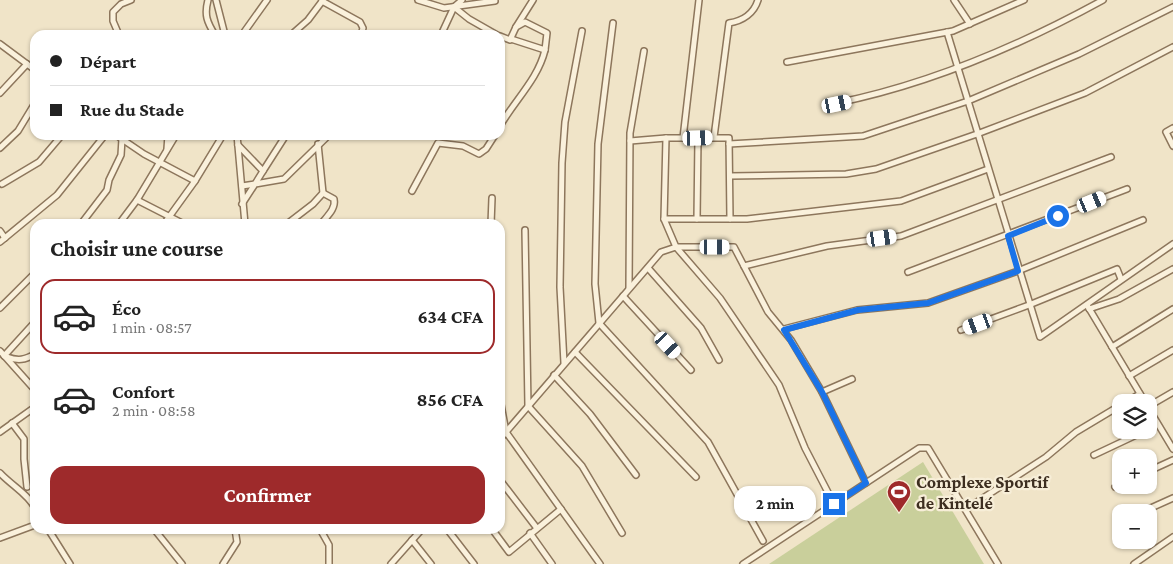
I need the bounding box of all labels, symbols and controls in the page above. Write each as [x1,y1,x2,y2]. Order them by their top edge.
text: Départ [80,51,136,72]
car [820,94,853,114]
text: Rue du Stade [80,99,184,120]
car [682,130,713,146]
car [1075,189,1108,215]
route start [1047,205,1069,227]
car [866,228,897,248]
text: Choisir une course [50,236,223,261]
car [700,240,730,255]
icon: car [52,294,97,339]
text: Éco [112,298,141,319]
text: 634 CFA [418,306,483,327]
car [961,312,994,336]
text: 1 min · 08:57 [112,319,192,336]
car [652,329,683,361]
icon: car [52,377,97,422]
text: Confort [112,381,175,402]
text: 856 CFA [416,389,483,410]
map controls [1112,394,1157,549]
button: layers [1112,394,1157,439]
text: 2 min · 08:58 [112,402,196,419]
button: + [1112,449,1157,494]
button: Confirmer [50,466,485,524]
place label: Complexe Sportif de Kintelé [916,472,1049,513]
sports icon: Complexe Sportif de Kintelé [886,479,912,513]
callout: 2 min [734,486,816,522]
route end [823,493,845,515]
text: 2 min [756,495,794,512]
button: − [1112,504,1157,549]

